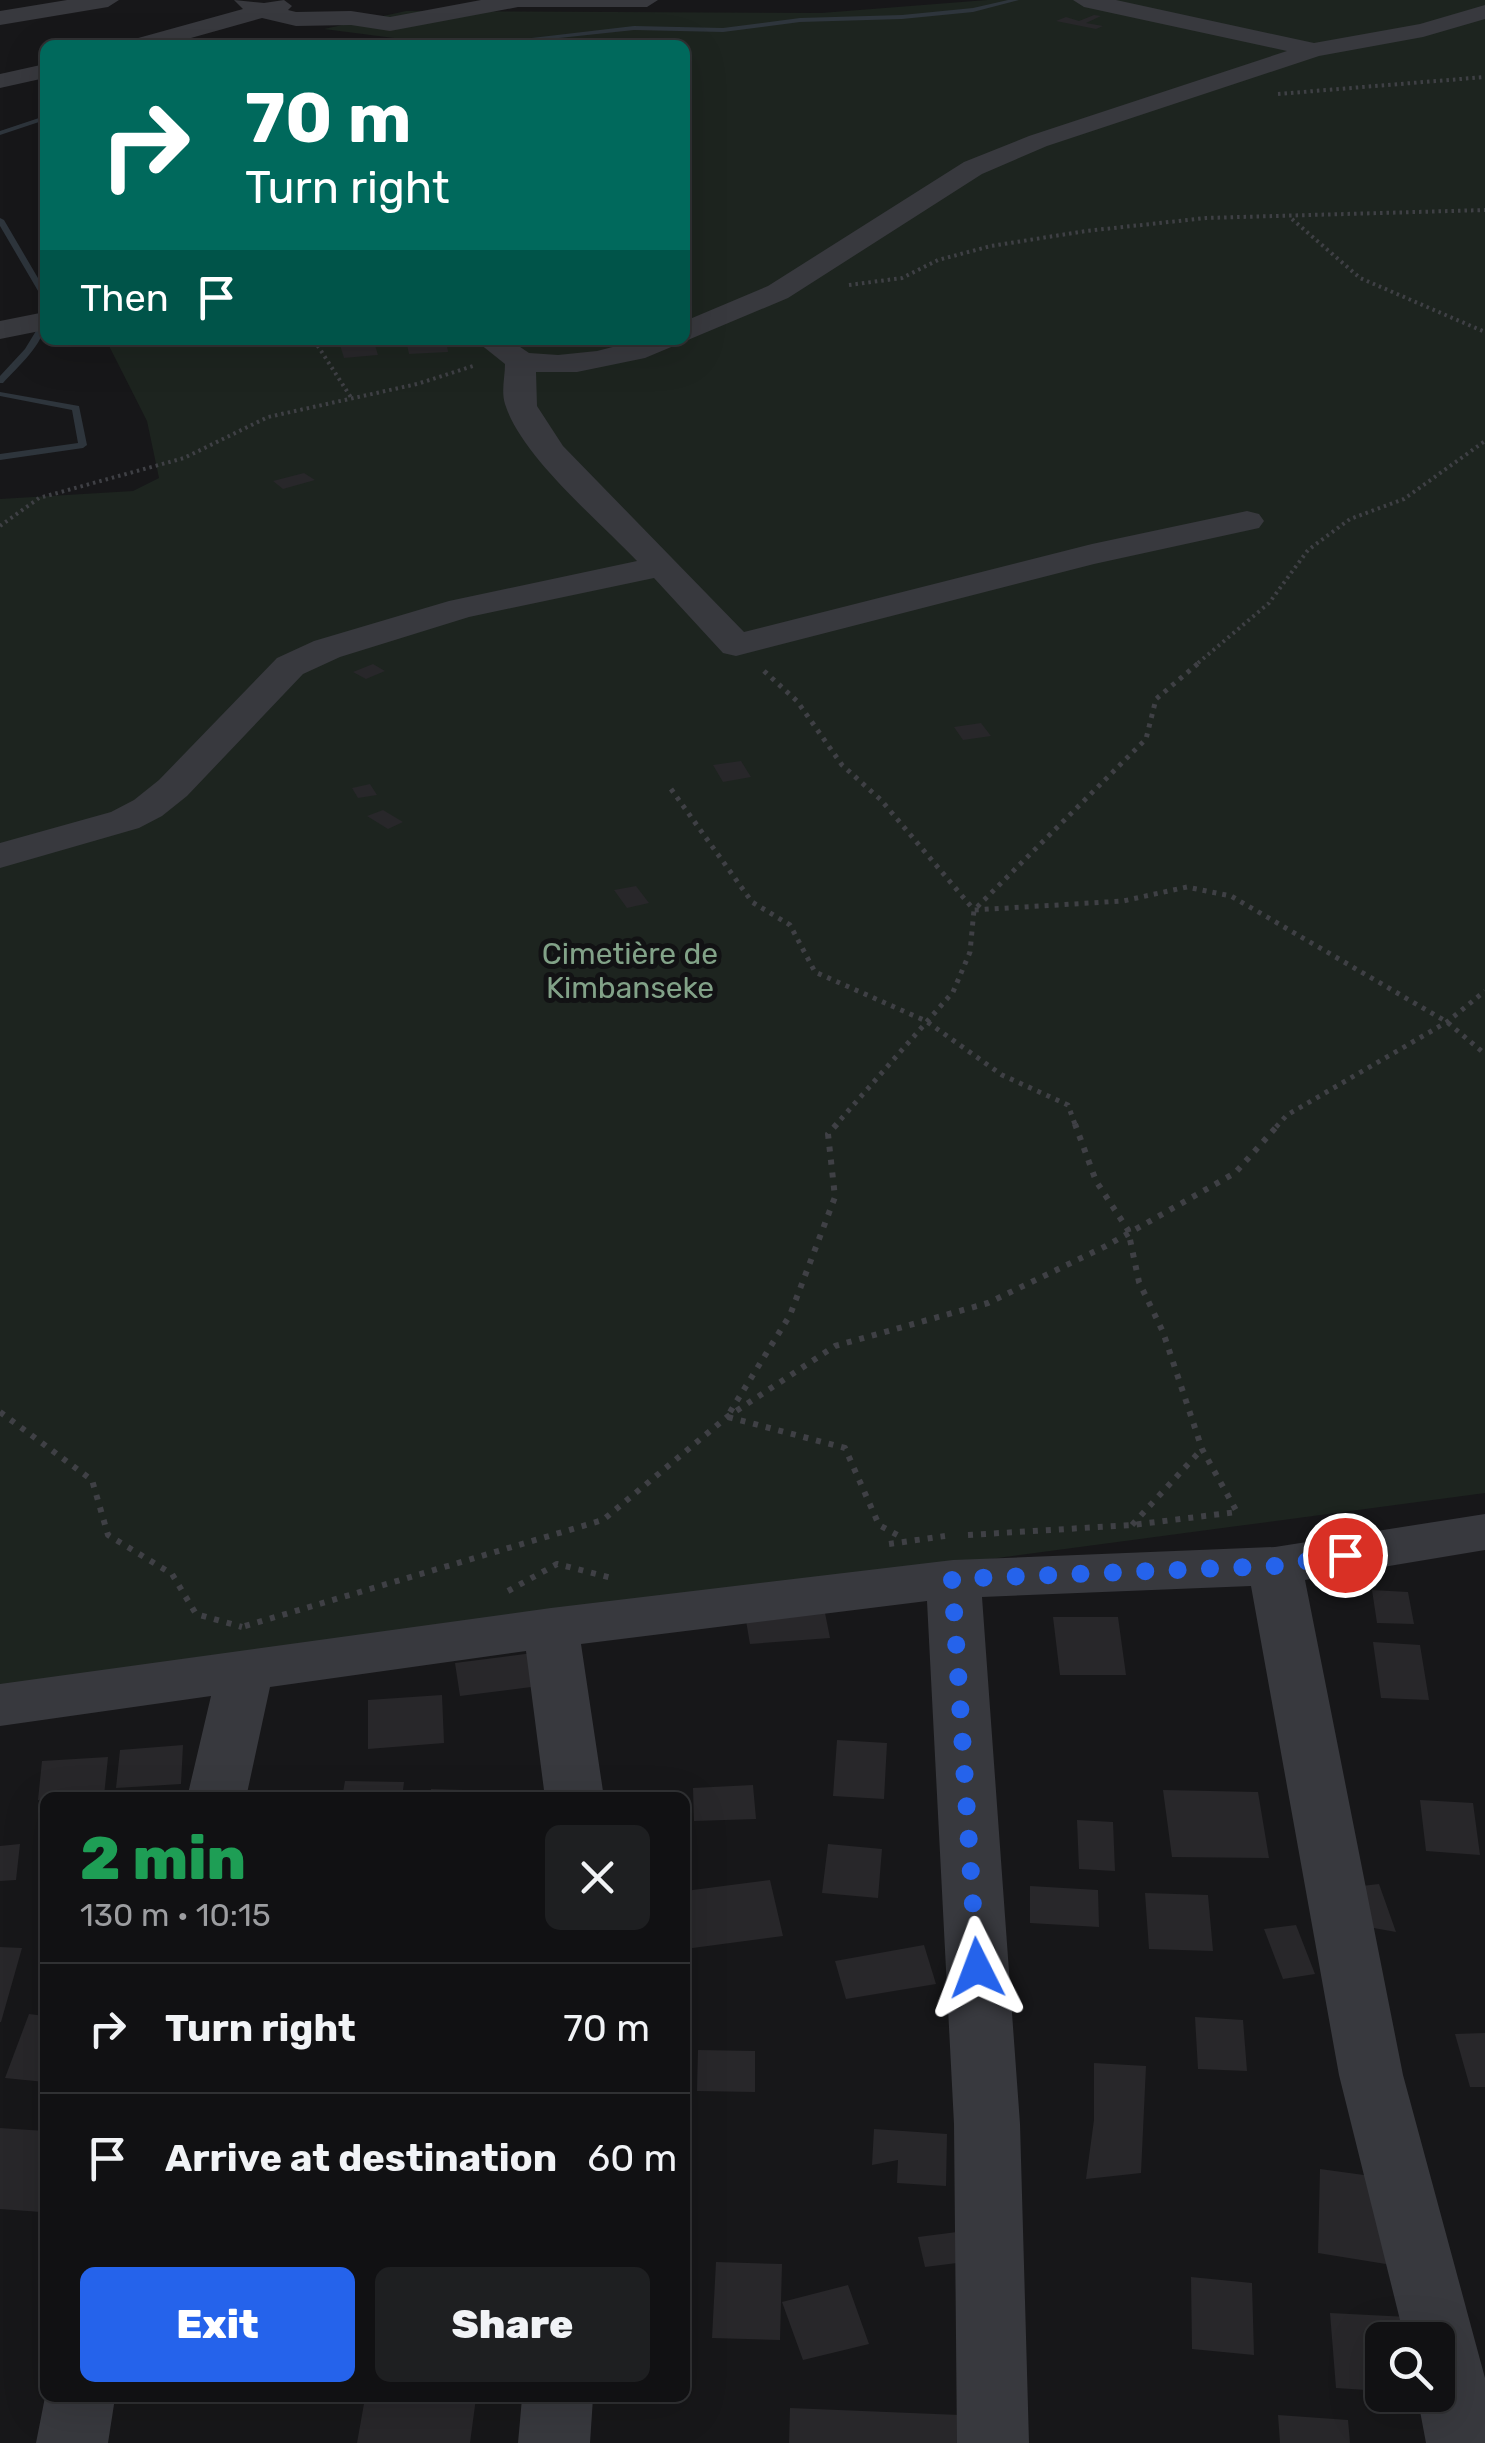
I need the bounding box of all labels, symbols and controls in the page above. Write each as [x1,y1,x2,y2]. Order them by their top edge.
text: 70 m [245,77,412,160]
icon: right [80,80,210,210]
text: Turn right [245,161,449,214]
icon: arrive [189,270,244,325]
text: Then [80,275,169,321]
park label: Cimetière de Kimbanseke [542,936,718,1006]
pin [1303,1513,1388,1598]
icon: arrive [1318,1528,1373,1583]
text: 2 min [80,1823,246,1894]
button: close [545,1825,650,1930]
text: 130 m · 10:15 [80,1896,271,1934]
position arrow [925,1916,1029,2020]
icon: right [80,2001,135,2056]
text: Turn right [165,2005,356,2051]
text: 70 m [563,2005,650,2051]
icon: arrive [80,2131,135,2186]
text: Arrive at destination [165,2135,557,2181]
text: 60 m [587,2135,677,2181]
button: Exit [80,2267,355,2382]
button: Share [375,2267,650,2382]
map controls [1365,2322,1455,2412]
button: search [1365,2322,1455,2412]

